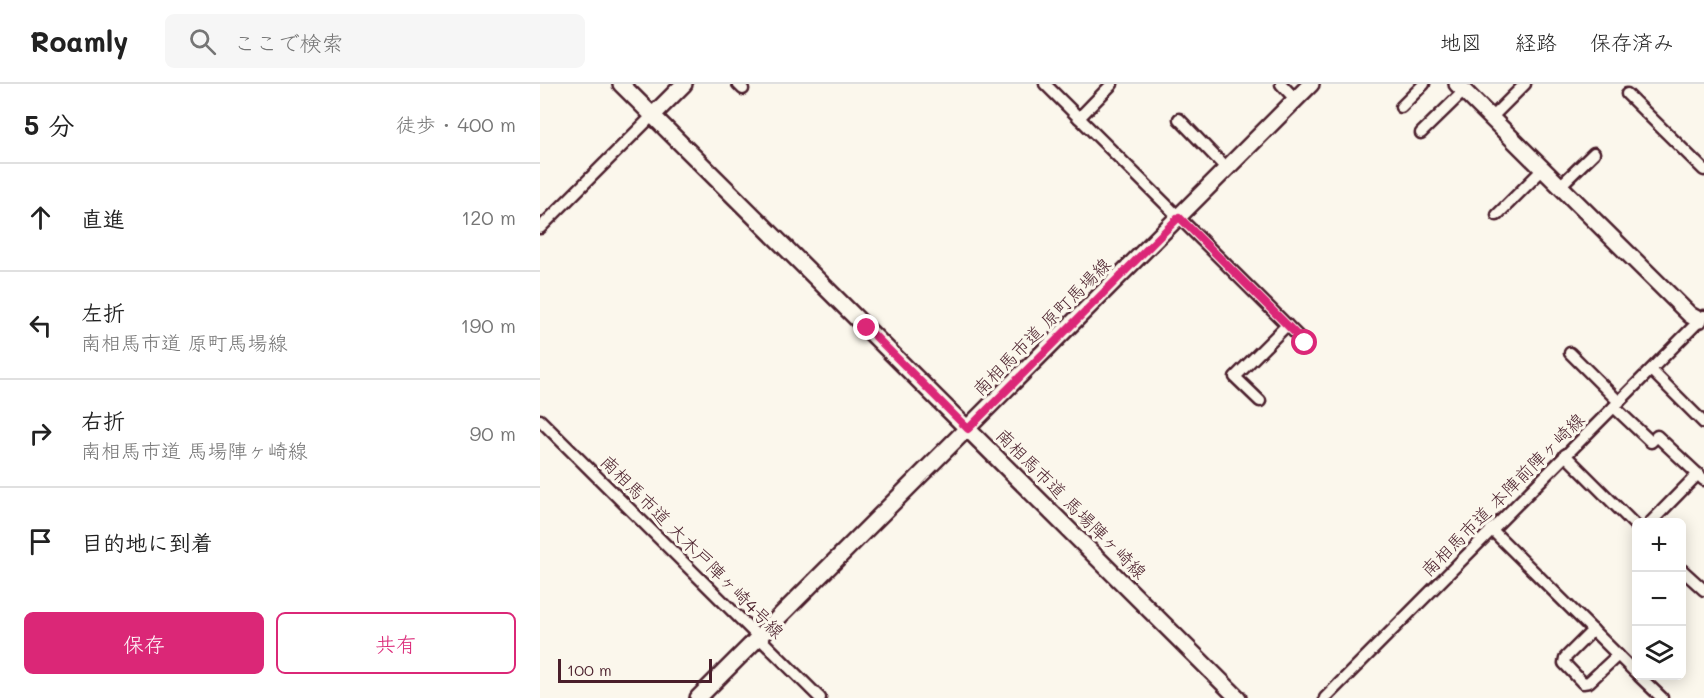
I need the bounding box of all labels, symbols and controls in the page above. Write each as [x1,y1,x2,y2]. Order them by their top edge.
search box [165,14,585,68]
text: Roamly [30,23,129,59]
icon: search [186,25,219,58]
text: ここで検索 [234,28,344,57]
text: 地図 [1440,28,1482,55]
text: 経路 [1515,28,1557,55]
text: 保存済み [1590,28,1674,55]
text: 5 分 [24,108,75,142]
text: 徒歩 · 400 m [396,111,516,137]
icon: ahead [24,201,57,234]
text: 直進 [81,204,125,233]
text: 120 m [461,204,516,230]
street label: 南相馬市道 原町馬場線 [967,252,1115,400]
text: 左折 [81,298,125,327]
icon: left [24,309,57,342]
text: 190 m [461,312,516,338]
route end [853,314,879,340]
text: 南相馬市道 原町馬場線 [81,329,287,355]
route start [1291,329,1317,355]
text: 右折 [81,406,125,435]
street label: 南相馬市道 本陣前陣ヶ崎線 [1415,407,1589,581]
icon: right [24,417,57,450]
text: 90 m [470,420,516,446]
street label: 南相馬市道 馬場陣ヶ崎線 [991,423,1152,584]
text: 南相馬市道 馬場陣ヶ崎線 [81,437,307,463]
street label: 南相馬市道 大木戸陣ヶ崎4号線 [596,449,790,643]
map controls [1632,518,1686,680]
button: + [1632,518,1686,572]
icon: arrive [24,525,57,558]
text: 目的地に到着 [81,528,213,557]
button: − [1632,572,1686,626]
button: 保存 [24,612,264,674]
button: 共有 [276,612,516,674]
button: layers [1632,626,1686,680]
scale bar [558,656,712,684]
text: 100 m [567,659,612,680]

